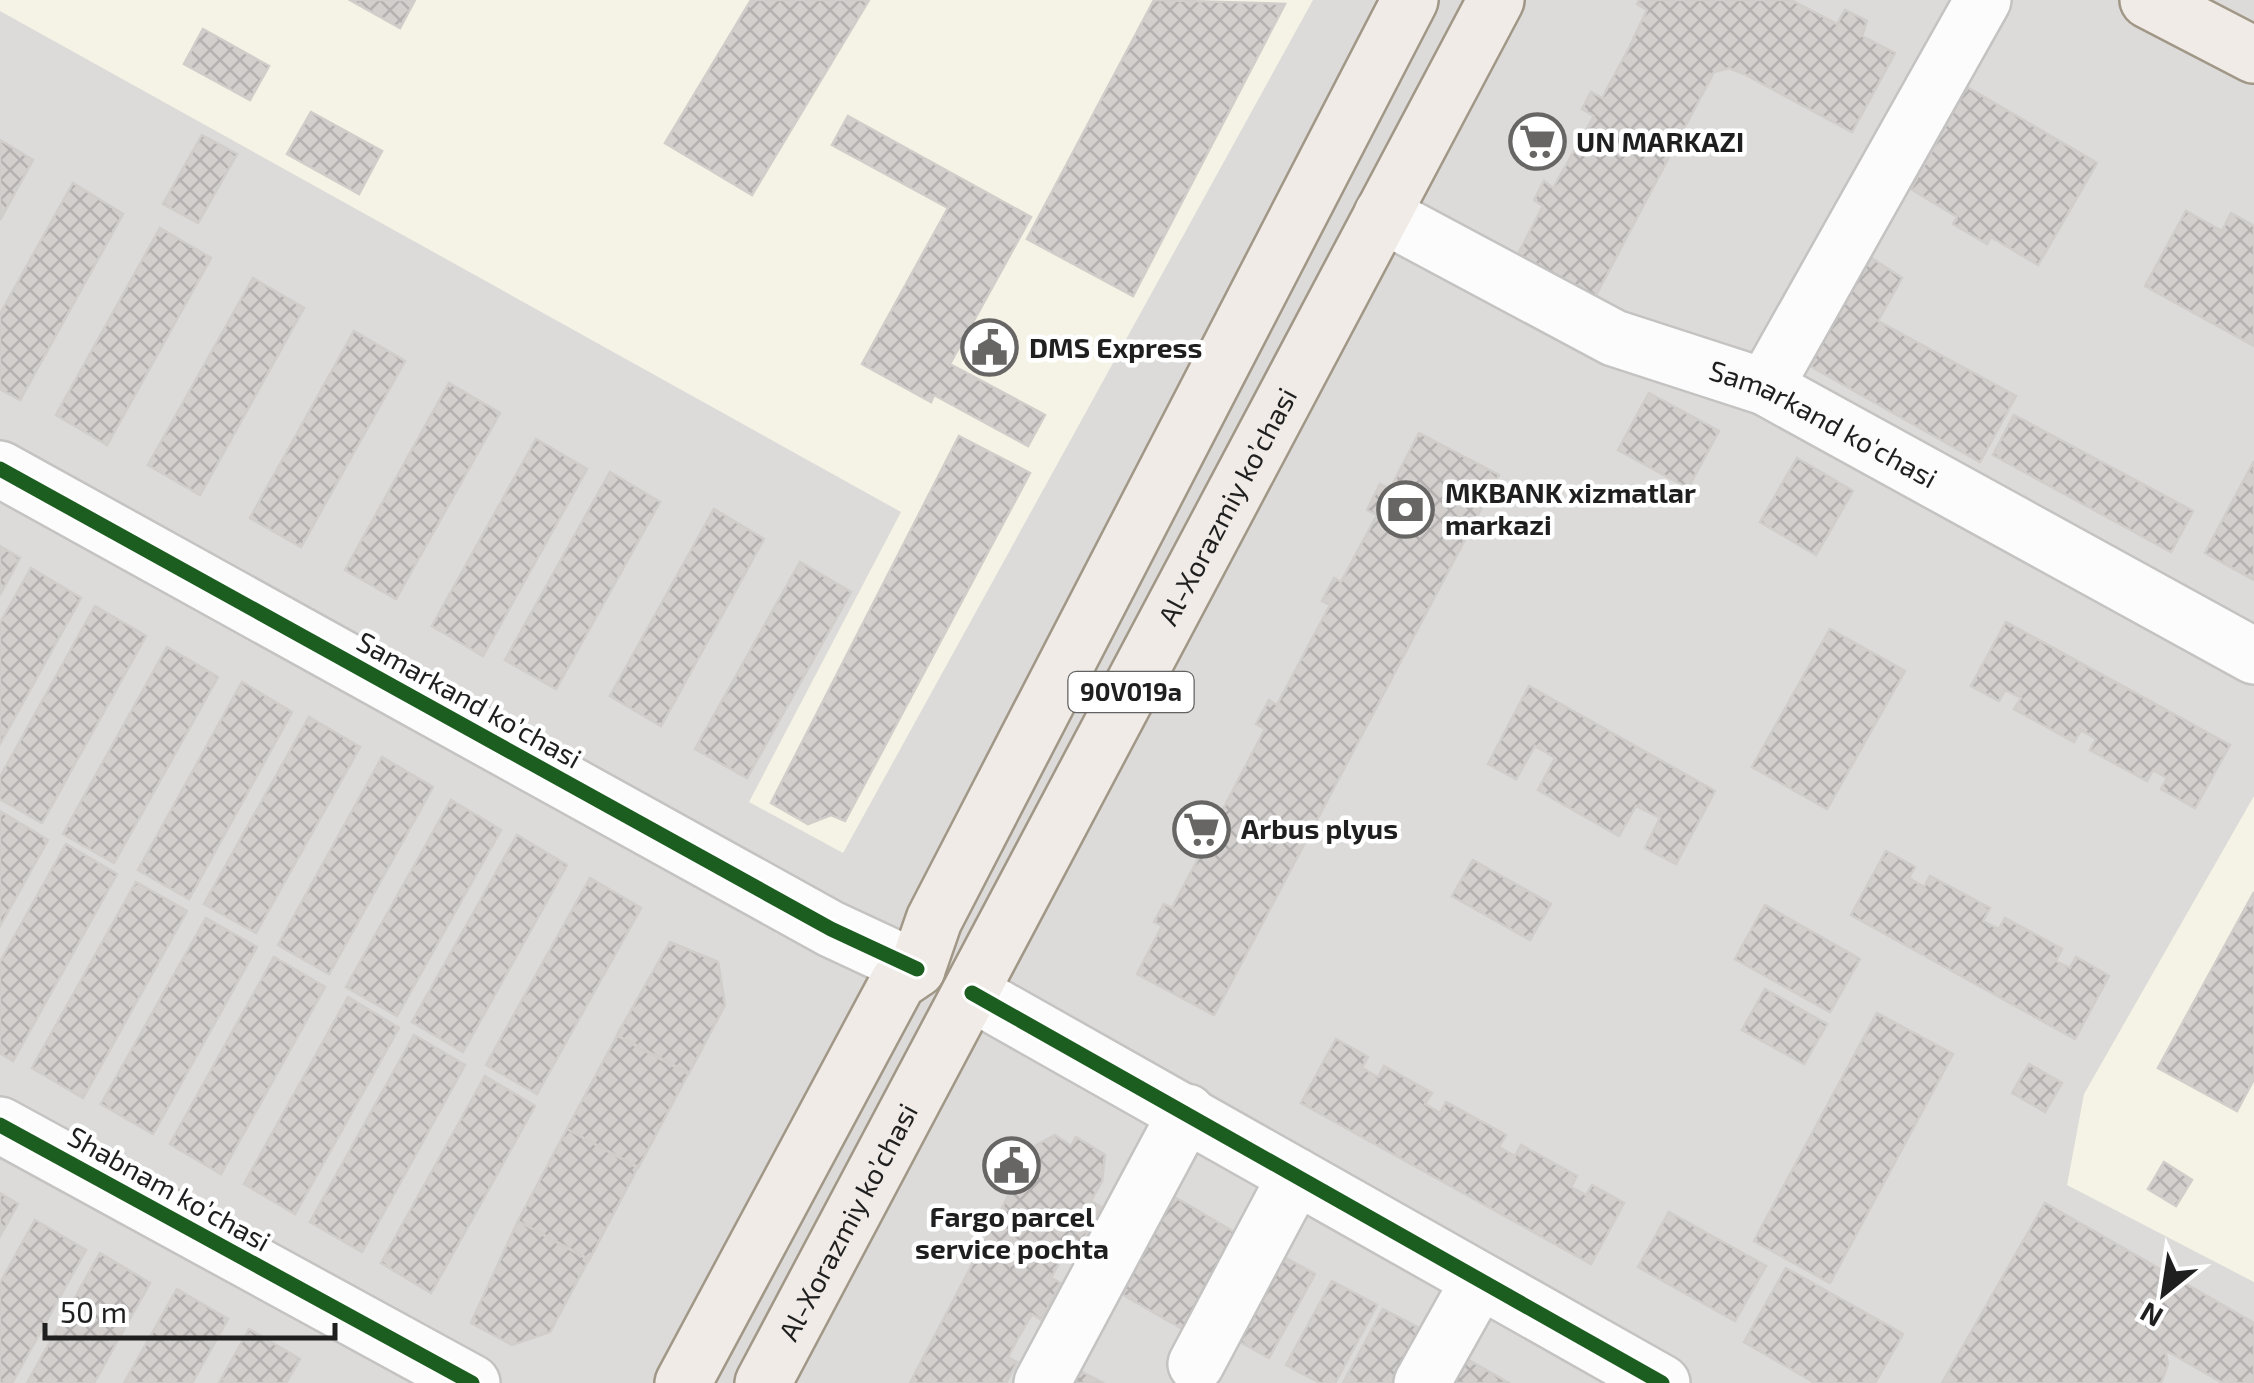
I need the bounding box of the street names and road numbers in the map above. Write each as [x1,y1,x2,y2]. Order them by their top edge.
street label: Samarkand ko'chasi [1705,352,1944,495]
street label: Al-Xorazmiy ko’chasi [1150,382,1303,630]
street label: Samarkand ko’chasi [351,623,588,775]
road number: 90V019a [1068,672,1194,712]
street label: Al-Xorazmiy ko’chasi [771,1097,924,1346]
street label: Shabnam ko’chasi [62,1118,277,1258]

